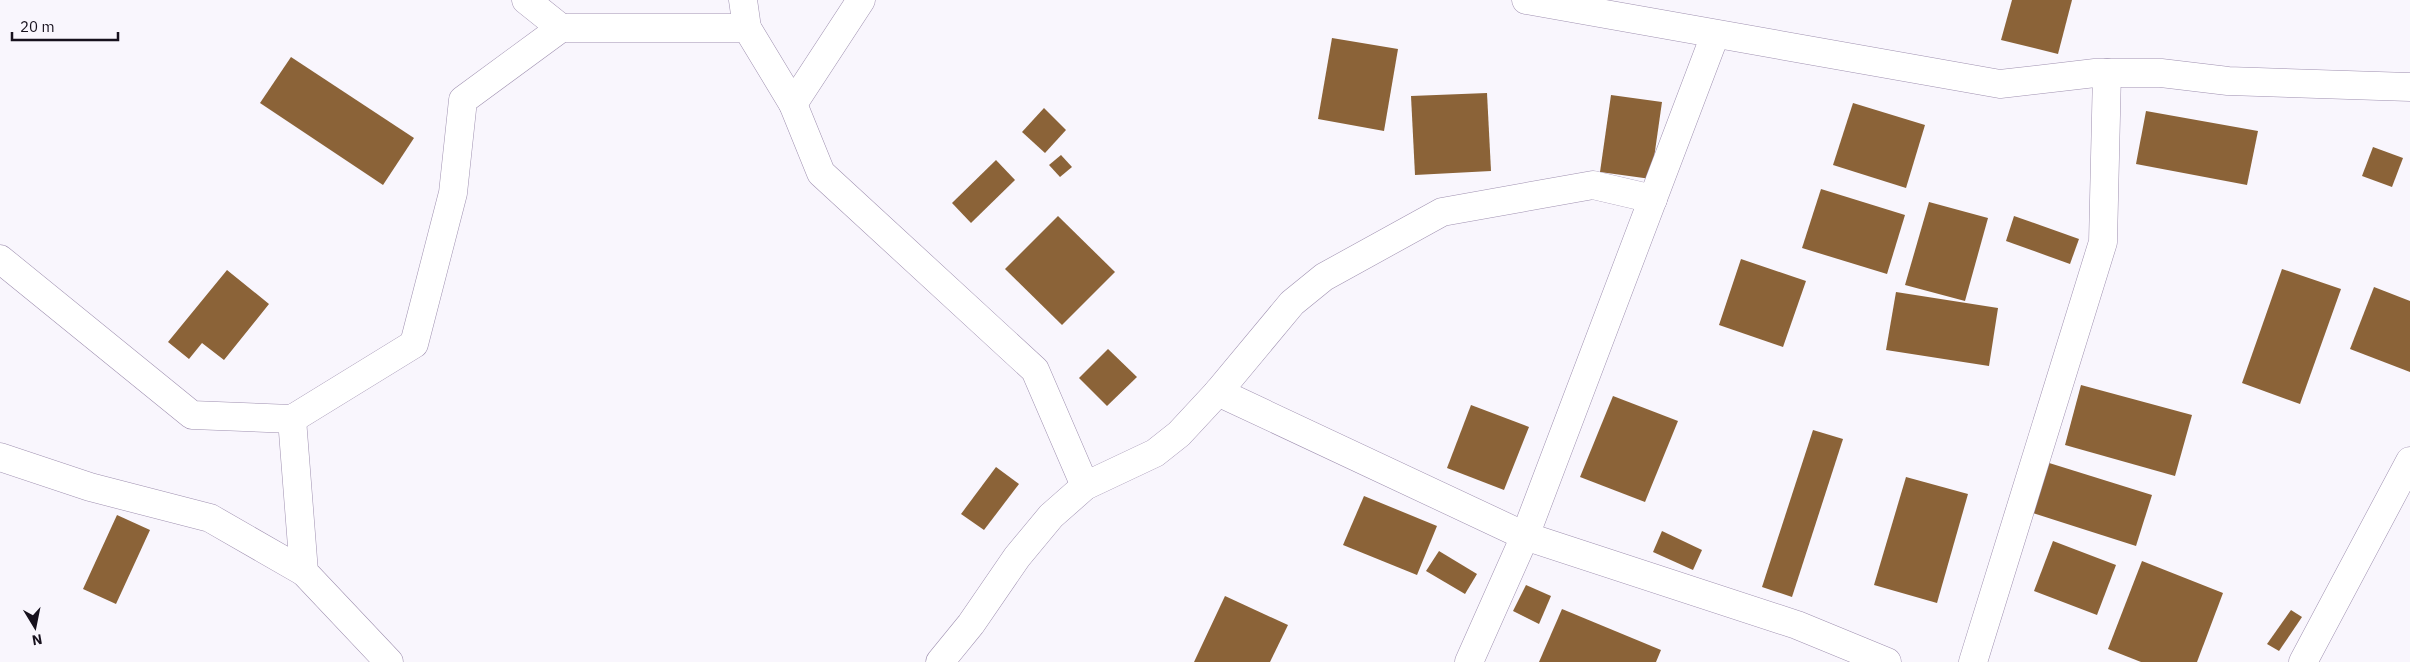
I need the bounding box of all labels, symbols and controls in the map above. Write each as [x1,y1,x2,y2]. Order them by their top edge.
scale bar [12,10,119,42]
text: 20 m [20,17,55,36]
north arrow [10,602,60,652]
text: N [31,630,44,650]

